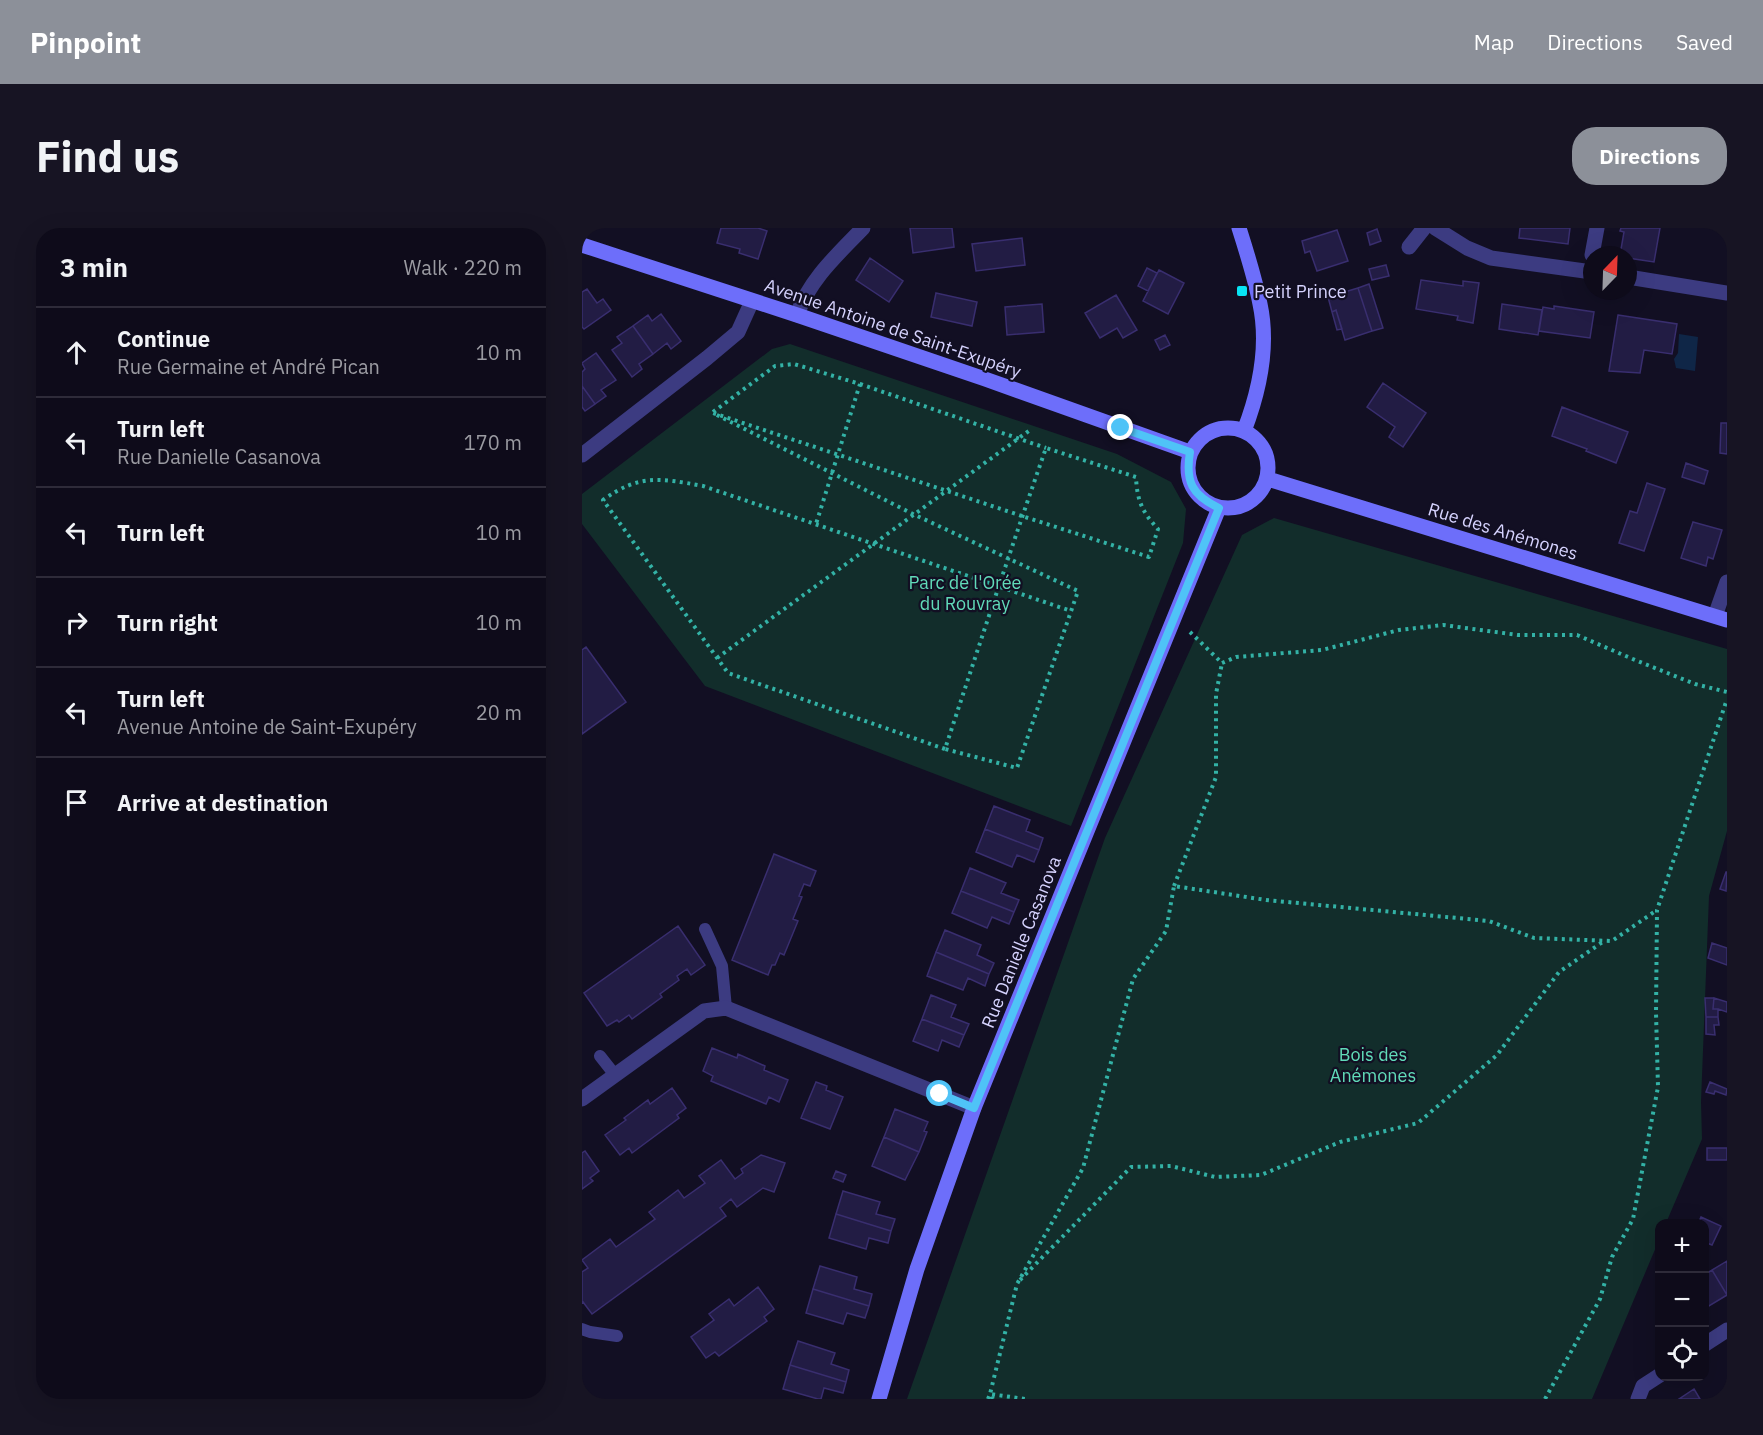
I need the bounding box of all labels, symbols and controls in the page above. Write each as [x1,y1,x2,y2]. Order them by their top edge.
text: Pinpoint [30,24,141,61]
text: Map [1474,28,1514,56]
text: Directions [1547,28,1643,56]
text: Saved [1676,28,1733,56]
button: Directions [1572,127,1727,185]
text: Find us [36,129,179,184]
north arrow [1583,246,1637,300]
text: 3 min [60,250,128,284]
text: Walk · 220 m [404,254,522,281]
street label: Avenue Antoine de Saint-Exupéry [762,273,1024,383]
place label: Petit Prince [1254,280,1347,303]
marker: Petit Prince [1235,284,1249,298]
text: Continue [117,324,210,353]
icon: ahead [60,336,93,369]
text: 10 m [476,339,522,366]
text: Rue Germaine et André Pican [117,353,380,380]
text: Turn left [117,414,205,443]
route end [1107,414,1133,440]
icon: left [60,426,93,459]
text: 170 m [464,429,522,456]
text: Rue Danielle Casanova [117,443,321,470]
street label: Rue des Anémones [1425,497,1581,565]
icon: left [60,516,93,549]
text: Turn left [117,518,205,547]
text: 10 m [476,519,522,546]
park label: Parc de l'Orée du Rouvray [909,571,1022,615]
icon: right [60,606,93,639]
text: Turn right [117,608,218,637]
text: 10 m [476,609,522,636]
text: Turn left [117,684,205,713]
icon: left [60,696,93,729]
text: 20 m [476,699,522,726]
text: Avenue Antoine de Saint-Exupéry [117,713,417,740]
icon: arrive [60,786,93,819]
text: Arrive at destination [117,788,328,817]
street label: Rue Danielle Casanova [976,852,1066,1031]
park label: Bois des Anémones [1330,1043,1416,1087]
route start [926,1080,952,1106]
map controls [1655,1219,1709,1381]
button: + [1655,1219,1709,1273]
button: − [1655,1273,1709,1327]
button: locate [1655,1327,1709,1381]

